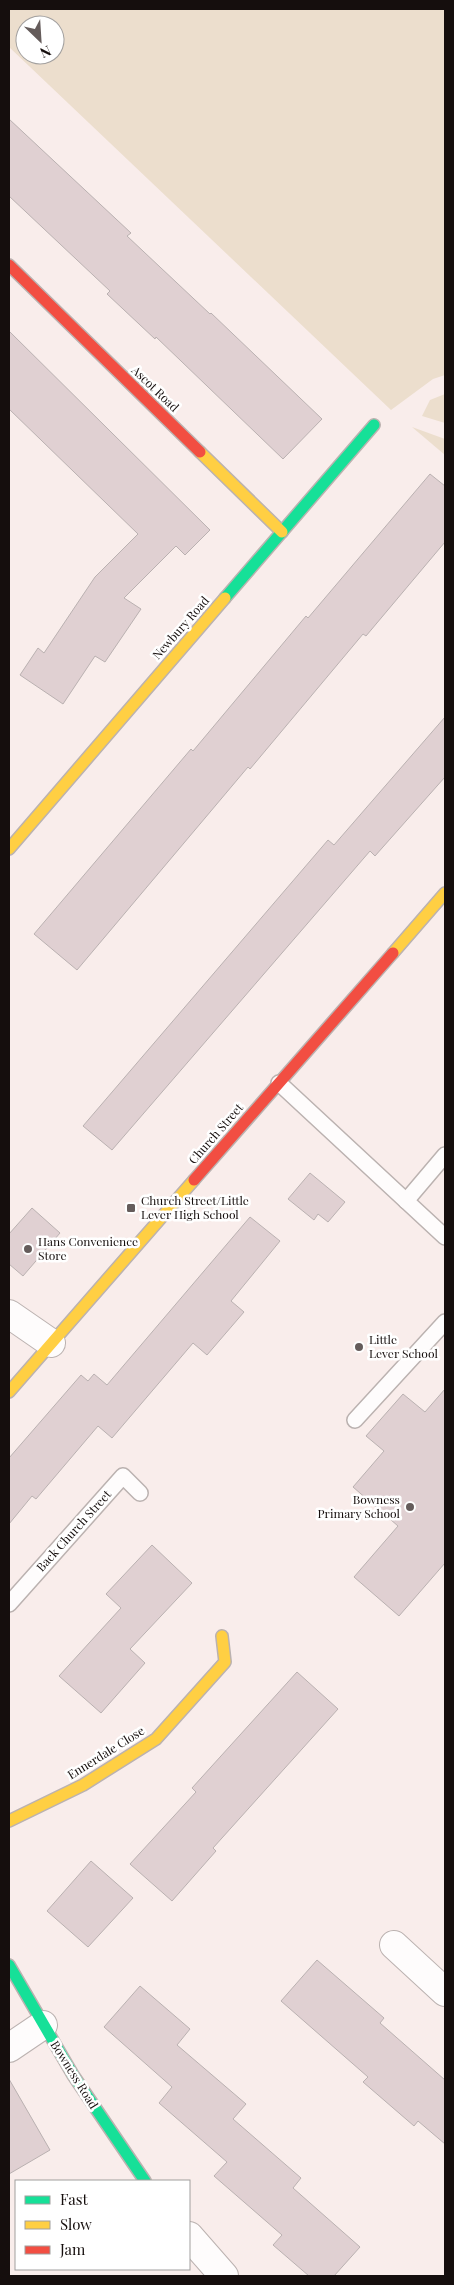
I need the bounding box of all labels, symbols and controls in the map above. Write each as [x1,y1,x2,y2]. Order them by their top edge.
north arrow [15,15,65,65]
text: N [37,41,54,63]
street label: Ascot Road [128,361,183,415]
street label: Newbury Road [148,592,212,662]
street label: Church Street [184,1099,247,1167]
place label: Church Street/Little Lever High School [141,1192,249,1222]
marker: Church Street/Little Lever High School [125,1202,137,1214]
place label: Hans Convenience Store [38,1233,138,1263]
marker: Hans Convenience Store [22,1243,34,1255]
place label: Little Lever School [369,1331,438,1361]
marker: Little Lever School [353,1341,365,1353]
street label: Back Church Street [32,1486,115,1574]
place label: Bowness Primary School [318,1491,401,1521]
marker: Bowness Primary School [404,1501,416,1513]
street label: Ennerdale Close [64,1722,147,1782]
street label: Bowness Road [48,2037,102,2112]
legend [15,2180,190,2270]
text: Fast [60,2189,89,2209]
text: Slow [60,2214,92,2234]
text: Jam [59,2239,86,2259]

